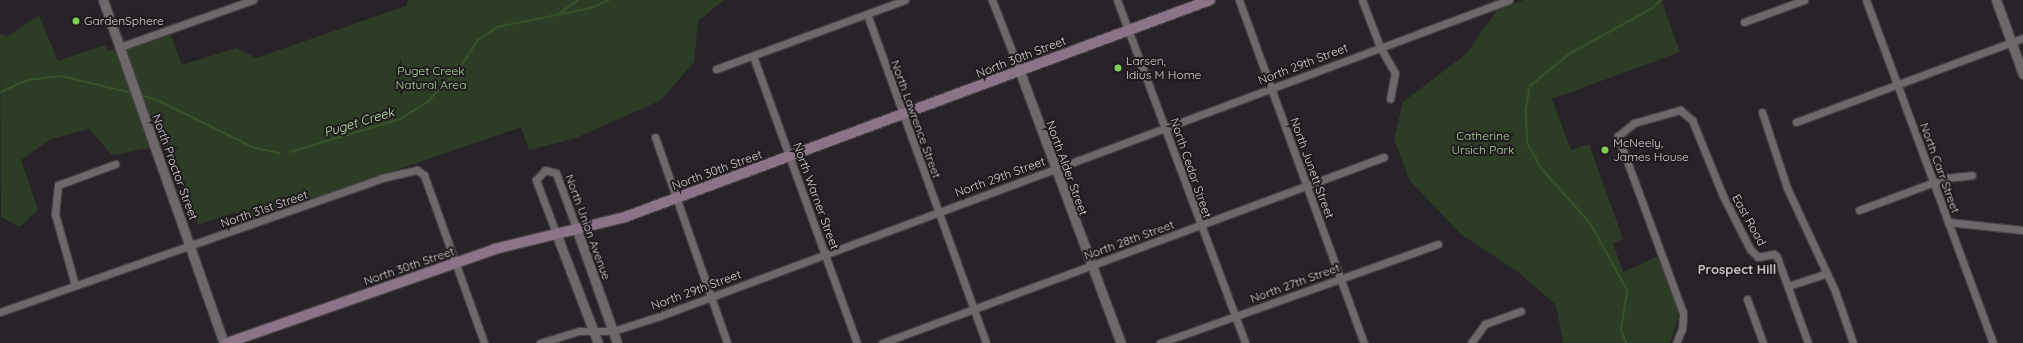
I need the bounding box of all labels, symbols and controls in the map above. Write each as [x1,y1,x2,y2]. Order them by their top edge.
place label: GardenSphere [84,14,164,28]
marker: GardenSphere [71,16,81,26]
street label: North 30th Street [974,33,1068,81]
street label: North 29th Street [1256,40,1350,88]
place label: Larsen, Idius M Home [1126,54,1201,82]
street label: North Lawrence Street [888,58,944,180]
marker: Larsen, Idius M Home [1113,63,1123,73]
park label: Puget Creek Natural Area [396,64,466,92]
water label: Puget Creek [322,104,396,140]
street label: North Proctor Street [149,112,201,222]
street label: North Cedar Street [1167,116,1215,220]
street label: North Junett Street [1287,116,1337,220]
street label: North Alder Street [1043,119,1091,217]
street label: North Carr Street [1917,121,1963,215]
park label: Catherine Ursich Park [1451,129,1515,157]
place label: McNeely, James House [1613,136,1689,164]
street label: North Warner Street [790,141,842,251]
marker: McNeely, James House [1600,145,1610,155]
street label: North 30th Street [670,147,764,193]
street label: North 29th Street [953,154,1047,200]
street label: North Union Avenue [562,172,614,282]
street label: North 31st Street [219,187,309,231]
street label: East Road [1729,192,1769,248]
street label: North 28th Street [1082,217,1176,263]
street label: North 30th Street [362,244,456,288]
street label: North 27th Street [1248,260,1342,306]
district label: Prospect Hill [1698,261,1776,277]
street label: North 29th Street [649,267,743,313]

